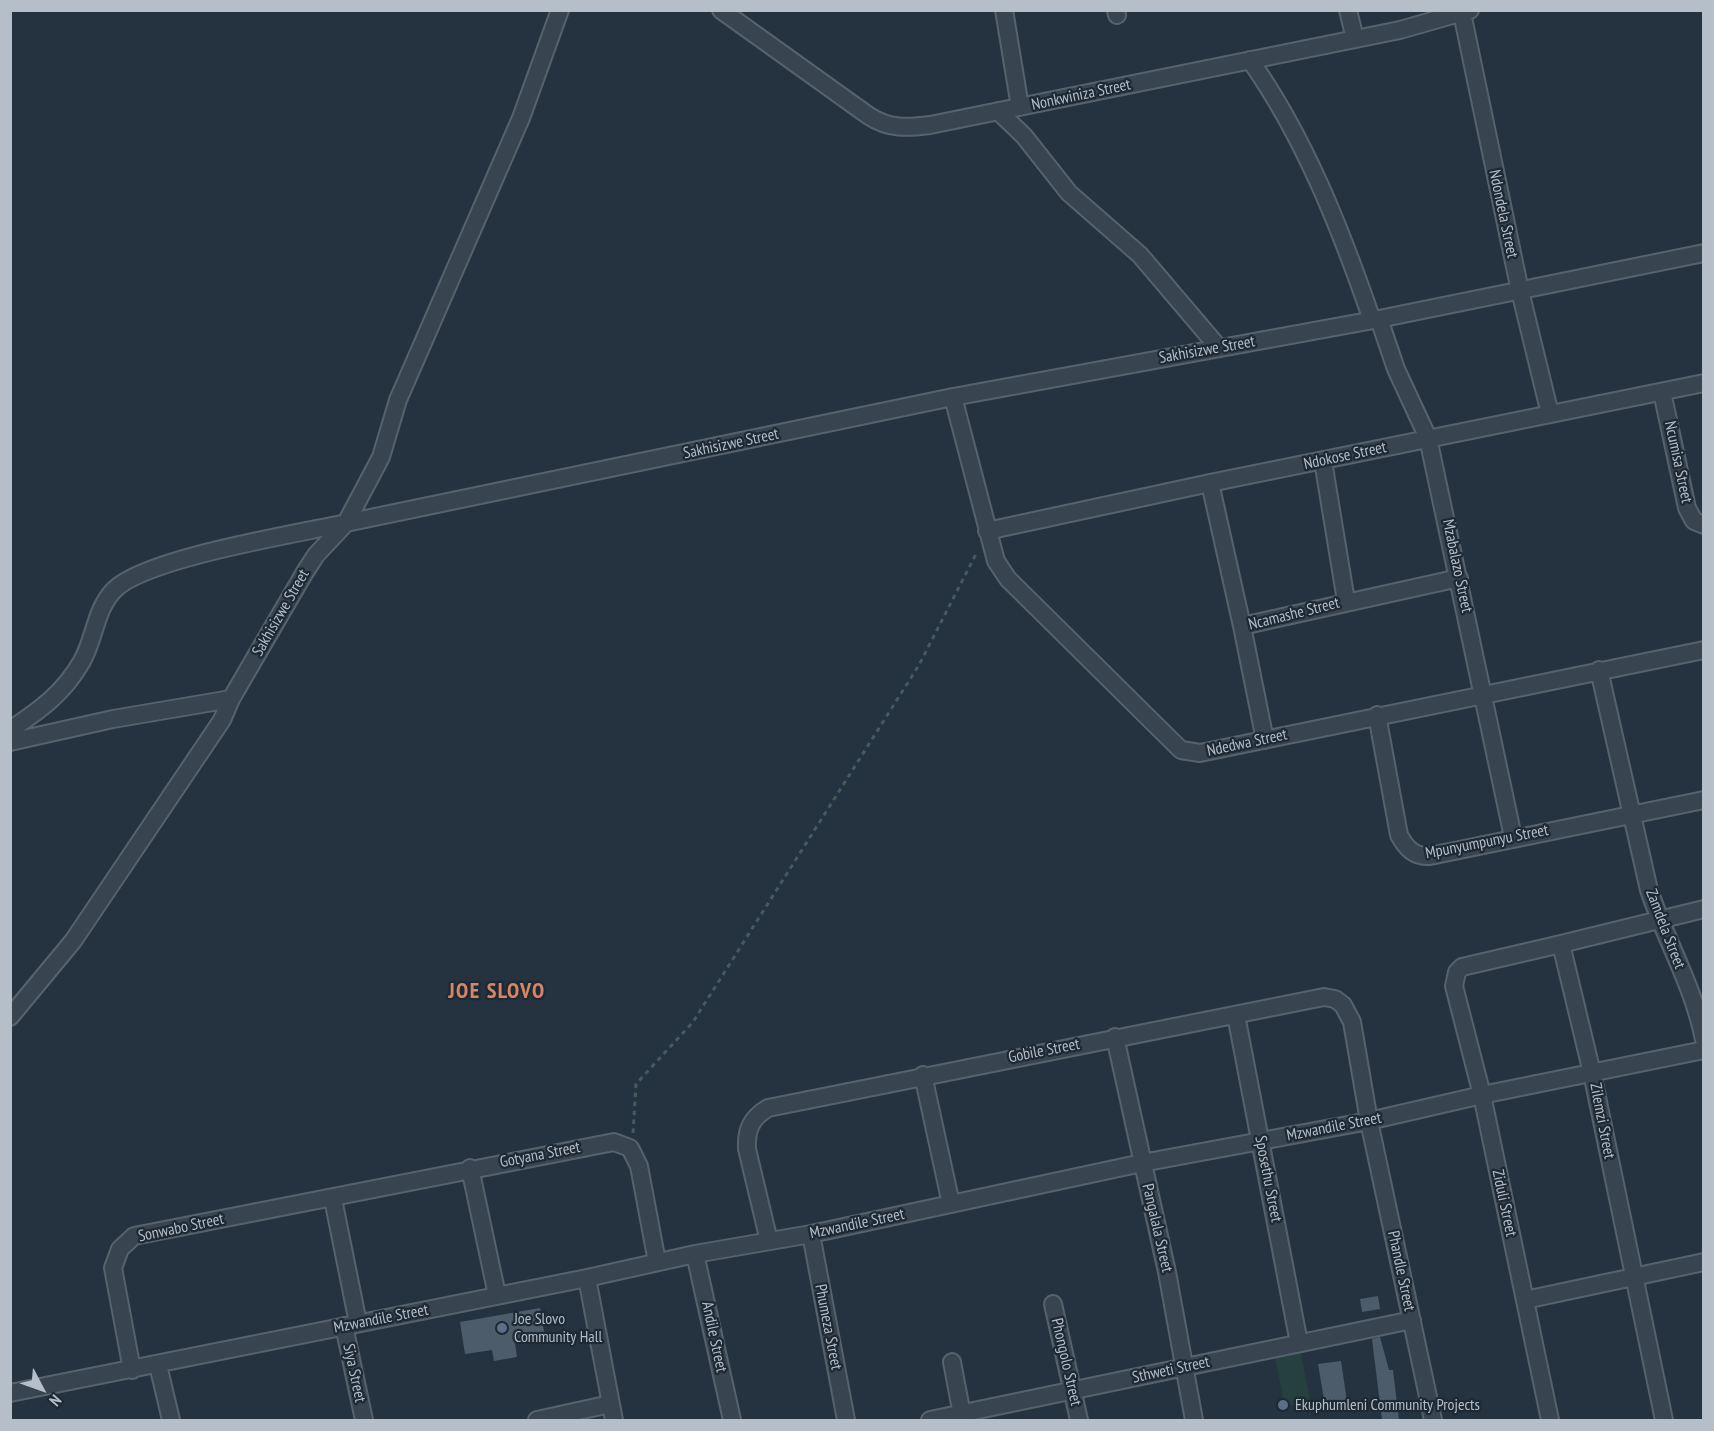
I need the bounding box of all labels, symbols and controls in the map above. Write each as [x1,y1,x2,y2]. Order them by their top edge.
street label: Nonkwiniza Street [1030,75,1132,115]
street label: Ndondela Street [1484,168,1522,260]
street label: Sakhisizwe Street [1158,332,1256,368]
street label: Ncumisa Street [1660,419,1696,505]
street label: Sakhisizwe Street [682,425,780,463]
street label: Ndokose Street [1302,438,1388,474]
street label: Mzabalazo Street [1438,518,1476,614]
street label: Sakhisizwe Street [248,566,314,660]
street label: Ncamashe Street [1247,593,1341,635]
street label: Ndedwa Street [1205,725,1289,761]
street label: Mpunyumpunyu Street [1424,821,1550,863]
street label: Zamdela Street [1641,886,1689,972]
district label: JOE SLOVO [448,979,546,1005]
street label: Gobile Street [1007,1035,1081,1067]
street label: Zilemzi Street [1585,1081,1619,1161]
street label: Mzwandile Street [1285,1108,1383,1146]
street label: Sposethu Street [1250,1134,1286,1224]
street label: Gotyana Street [498,1138,582,1172]
street label: Ziduli Street [1488,1168,1520,1238]
street label: Pangalala Street [1137,1182,1177,1274]
street label: Mzwandile Street [808,1205,906,1243]
street label: Sonwabo Street [136,1210,226,1246]
street label: Phandle Street [1383,1229,1419,1313]
street label: Phumeza Street [810,1283,846,1371]
street label: Mzwandile Street [332,1300,430,1338]
street label: Andile Street [697,1300,731,1374]
place label: Joe Slovo Community Hall [514,1309,602,1347]
street label: Phongolo Street [1047,1316,1085,1408]
marker: Joe Slovo Community Hall [495,1321,509,1335]
street label: Siya Street [338,1342,370,1404]
street label: Sthweti Street [1131,1352,1211,1388]
north arrow [12,1359,72,1419]
text: N [45,1391,66,1411]
place label: Ekuphumleni Community Projects [1295,1395,1480,1415]
marker: Ekuphumleni Community Projects [1276,1398,1290,1412]

